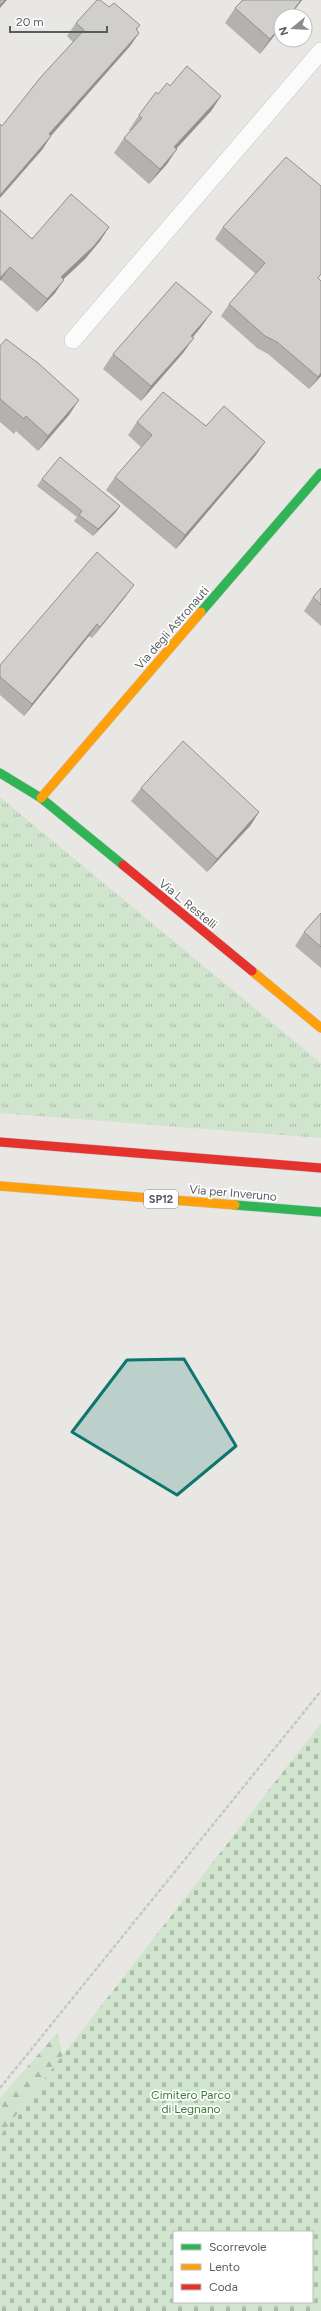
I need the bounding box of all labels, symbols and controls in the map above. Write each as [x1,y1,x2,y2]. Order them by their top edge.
scale bar [10,8,107,34]
north arrow [273,8,313,48]
text: 20 m [16,15,44,29]
text: N [276,25,291,37]
street label: Via degli Astronauti [132,584,212,672]
street label: Via L. Restelli [156,876,220,932]
street label: Via per Inveruno [189,1182,277,1204]
road number: SP12 [144,1190,178,1208]
park label: Cimitero Parco di Legnano [151,2088,231,2116]
legend [173,2231,313,2303]
text: Scorrevole [209,2240,267,2254]
text: Lento [209,2260,240,2274]
text: Coda [209,2280,238,2294]

